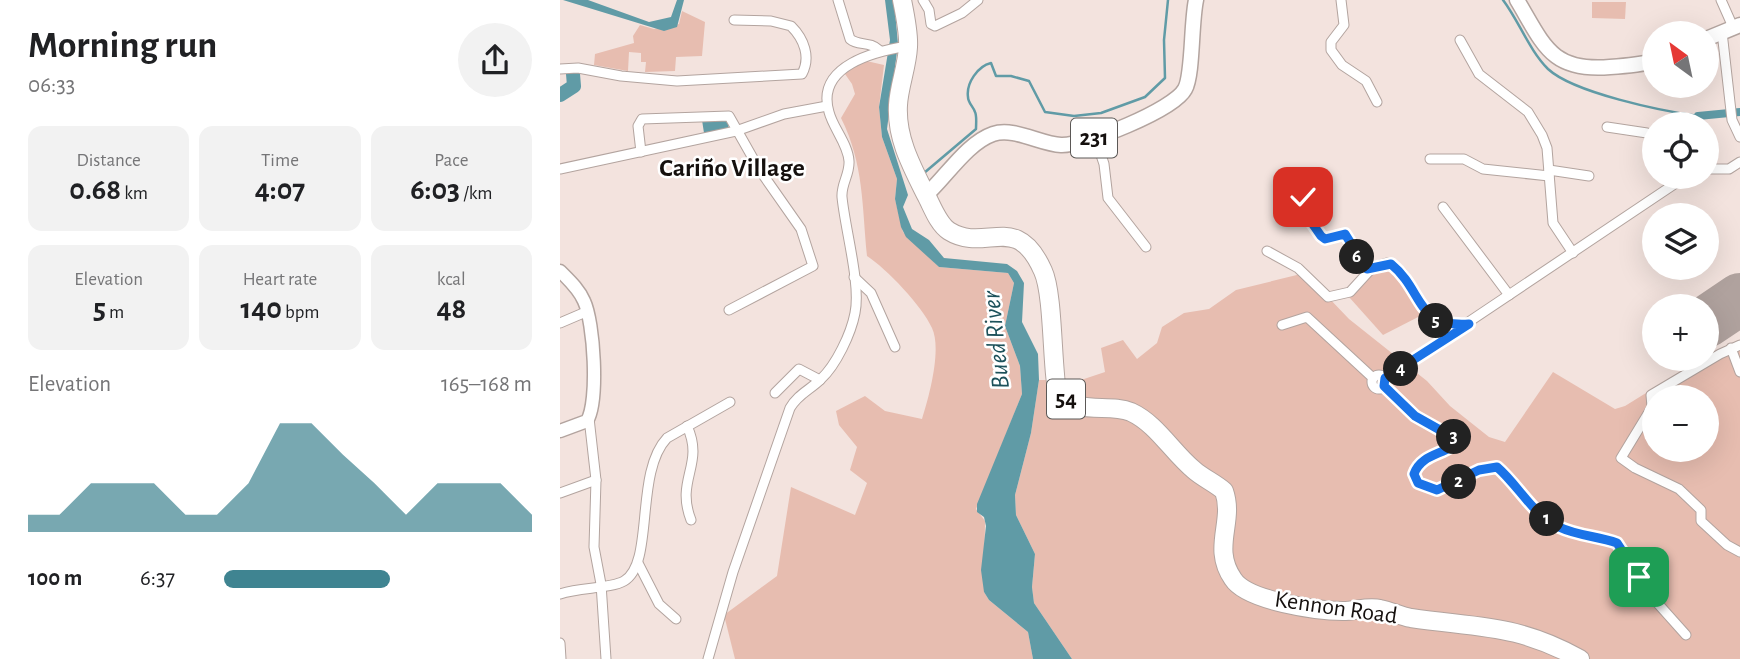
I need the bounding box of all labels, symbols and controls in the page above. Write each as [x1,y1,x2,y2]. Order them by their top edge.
north arrow [1642,21,1718,98]
map controls [1642,21,1719,462]
button: share [458,23,532,97]
text: Morning run [28,27,217,65]
text: 06:33 [28,74,75,97]
button: locate [1642,112,1719,189]
road number: 231 [1071,119,1117,158]
text: Distance [76,151,141,170]
text: Time [261,151,299,170]
text: Pace [434,151,468,170]
district label: Cariño Village [659,155,805,181]
pin [1273,167,1333,227]
text: 0.68 [69,175,121,205]
text: 4:07 [255,175,305,205]
text: 6:03 [410,175,460,205]
icon: check [1284,178,1322,216]
text: km [121,184,148,203]
text: /km [460,184,493,203]
button: layers [1642,203,1719,280]
pin: 6 [1340,240,1374,274]
text: 6 [1352,247,1361,266]
text: Elevation [74,270,143,289]
text: Heart rate [243,270,317,289]
text: kcal [437,270,466,289]
water label: Bued River [978,288,1014,390]
text: 5 [93,294,106,324]
text: 140 [240,294,282,324]
text: 48 [436,294,466,324]
button: + [1642,294,1719,371]
text: m [106,303,124,322]
text: bpm [282,303,320,322]
pin: 5 [1418,304,1454,338]
text: 5 [1431,311,1440,330]
pin: 4 [1384,352,1418,386]
text: 4 [1396,359,1405,378]
text: Elevation [28,373,111,396]
text: 165–168 m [441,373,532,396]
road number: 54 [1047,380,1085,418]
button: − [1642,385,1719,462]
pin: 3 [1436,420,1472,454]
text: 3 [1449,427,1458,446]
pin: 2 [1441,464,1476,500]
text: 2 [1454,472,1463,491]
pin: 1 [1530,502,1564,536]
text: 1 [1543,509,1550,528]
pin [1609,547,1669,607]
icon: arrive [1620,558,1658,596]
text: 100 m [28,567,82,590]
text: 6:37 [140,567,175,590]
street label: Kennon Road [1273,588,1399,628]

